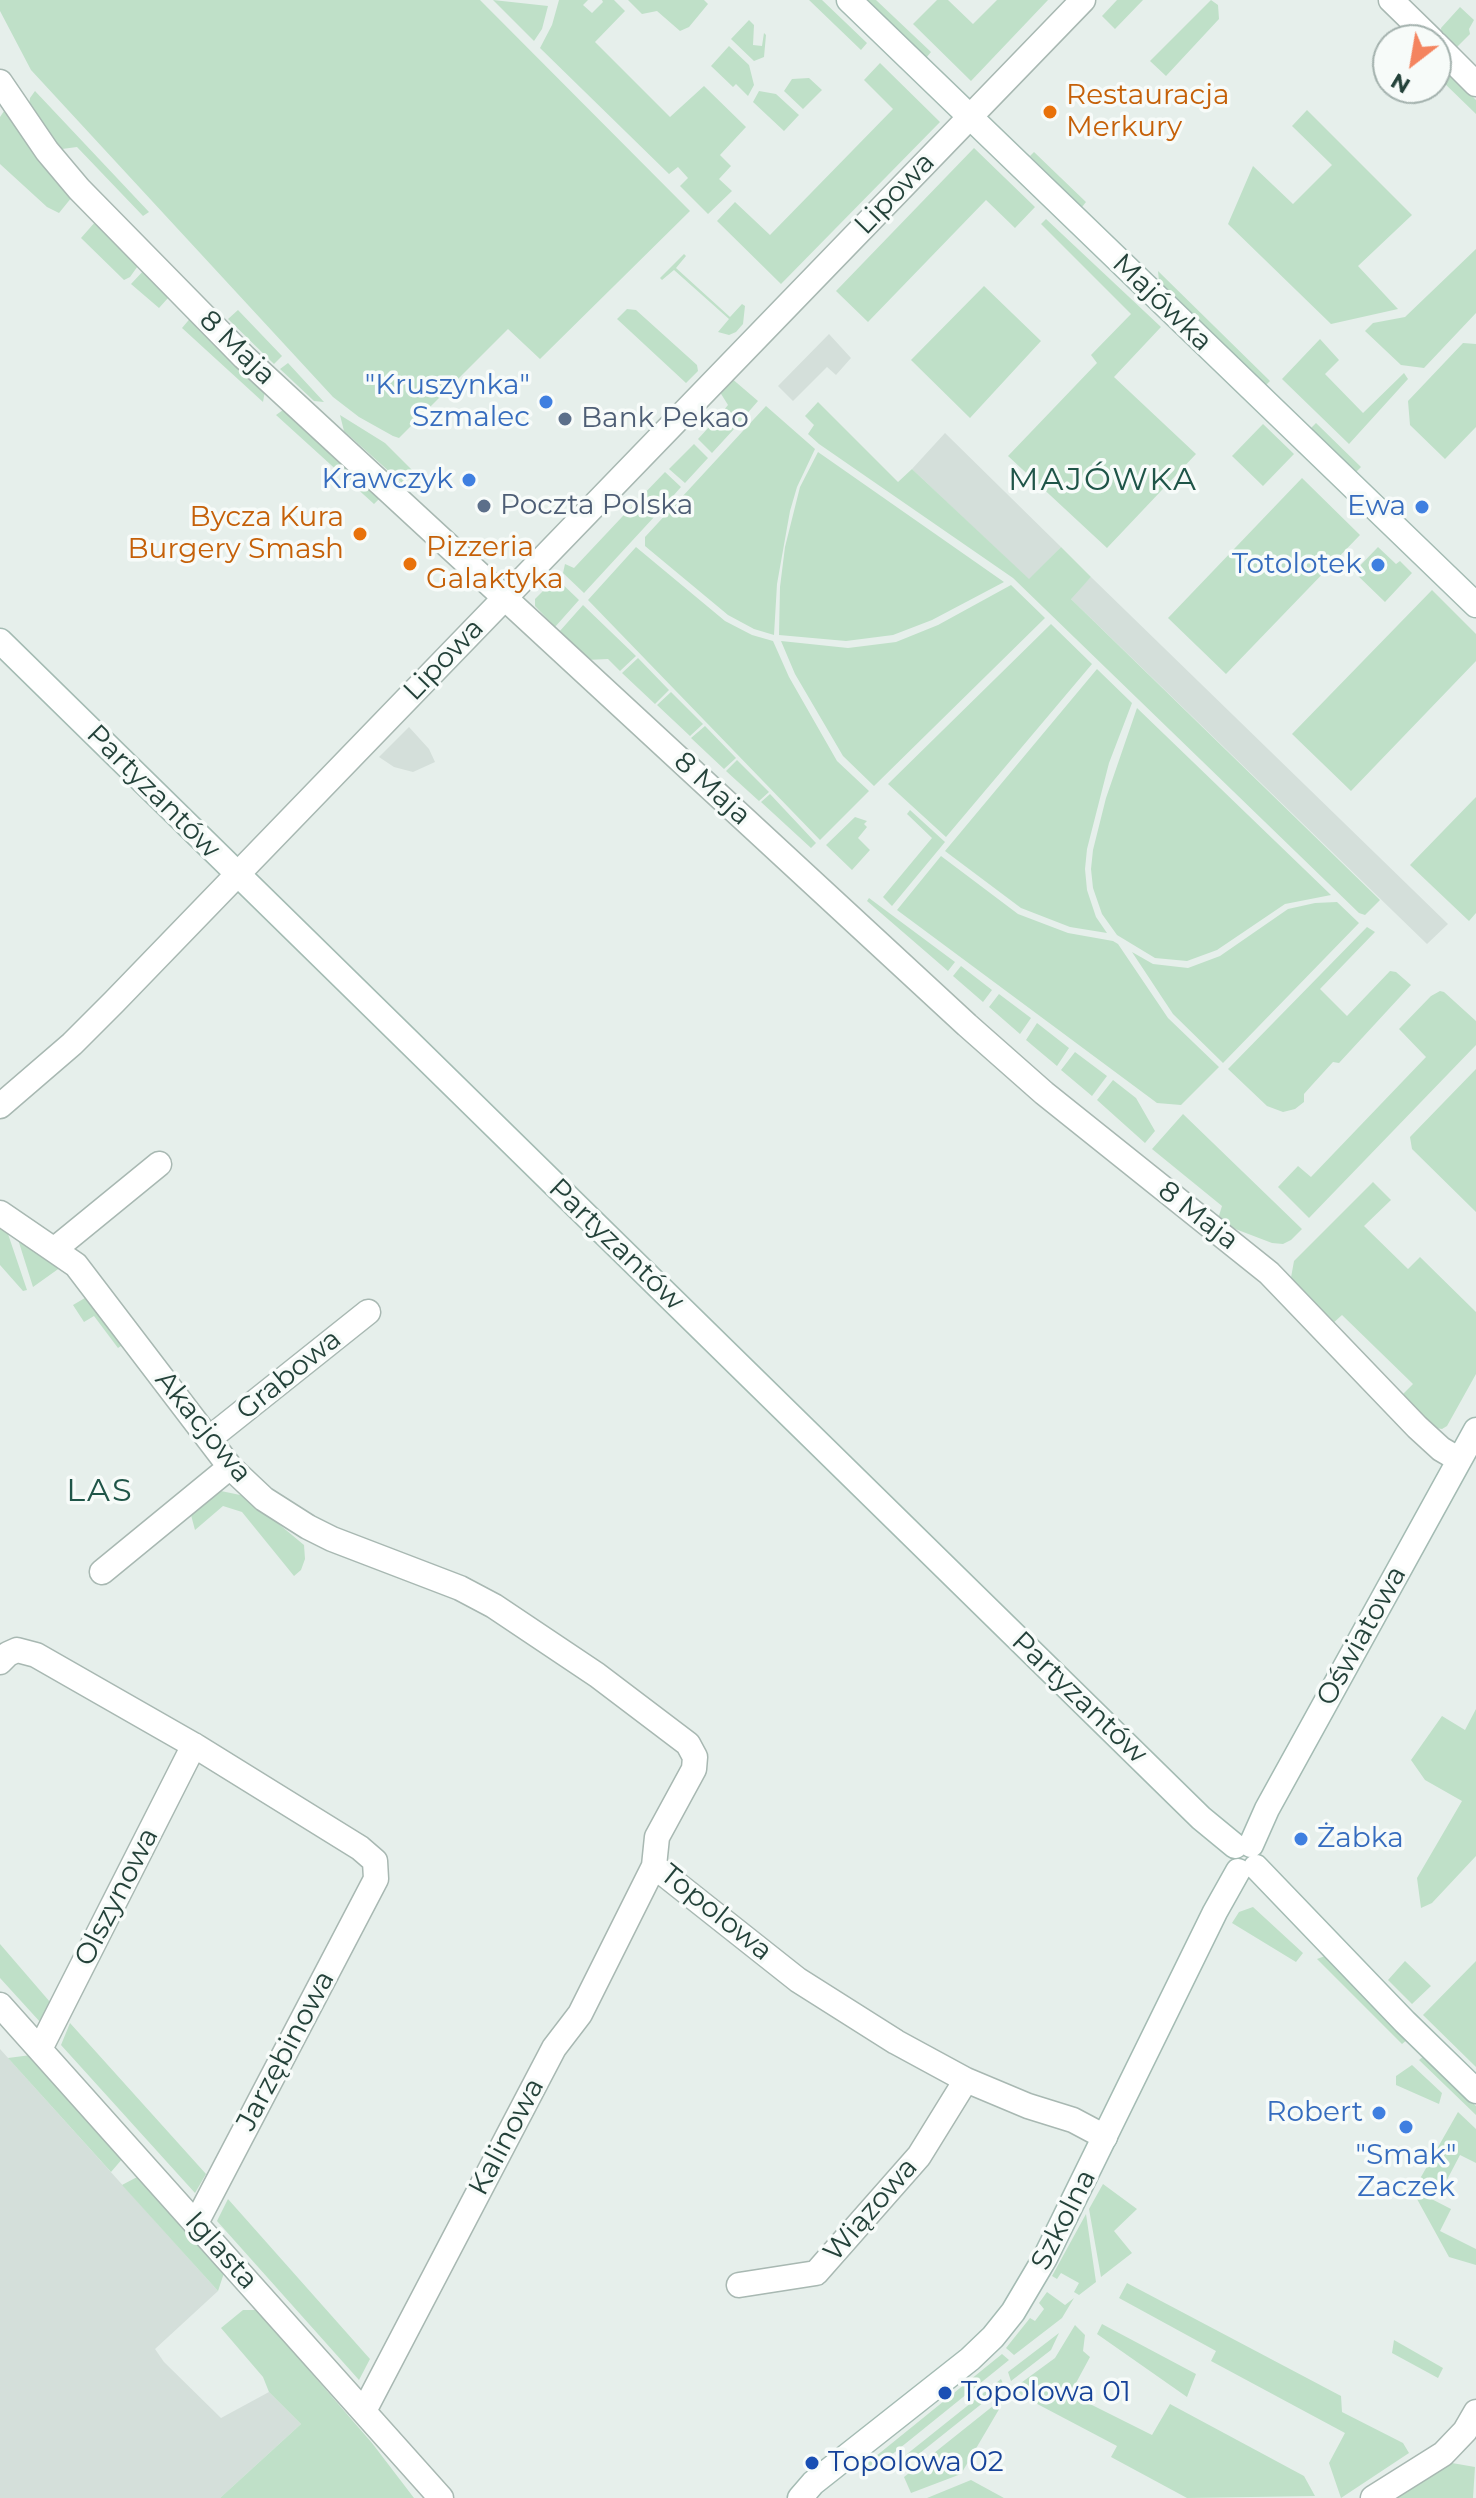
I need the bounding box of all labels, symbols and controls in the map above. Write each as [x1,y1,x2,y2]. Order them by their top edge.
north arrow [1372,24,1452,104]
text: N [1386,67,1415,99]
place label: Restauracja Merkury [1066,79,1230,145]
marker: Restauracja Merkury [1041,103,1059,121]
street label: Lipowa [848,146,942,242]
street label: Majówka [1105,247,1219,359]
street label: 8 Maja [192,304,282,392]
place label: "Kruszynka" Szmalec [365,369,530,435]
marker: "Kruszynka" Szmalec [537,393,555,411]
place label: Bank Pekao [581,402,749,436]
marker: Bank Pekao [556,410,574,428]
district label: MAJÓWKA [1008,462,1198,500]
place label: Krawczyk [322,463,453,497]
marker: Krawczyk [460,471,478,489]
place label: Poczta Polska [500,489,693,523]
place label: Ewa [1347,490,1406,524]
marker: Poczta Polska [475,497,493,515]
marker: Ewa [1413,498,1431,516]
place label: Bycza Kura Burgery Smash [128,501,344,567]
marker: Bycza Kura Burgery Smash [351,525,369,543]
place label: Pizzeria Galaktyka [426,531,563,597]
place label: Totolotek [1232,548,1362,582]
marker: Pizzeria Galaktyka [401,555,419,573]
marker: Totolotek [1369,556,1387,574]
street label: Lipowa [397,612,491,708]
street label: Partyzantów [79,718,227,866]
street label: 8 Maja [667,745,757,833]
street label: Partyzantów [541,1172,691,1318]
street label: 8 Maja [1151,1174,1245,1258]
street label: Grabowa [230,1323,348,1427]
street label: Akacjowa [148,1364,258,1490]
district label: LAS [66,1473,134,1511]
street label: Oświatowa [1310,1560,1414,1712]
street label: Partyzantów [1004,1625,1154,1771]
street label: Olszynowa [68,1822,166,1972]
place label: Żabka [1317,1822,1404,1856]
marker: Żabka [1292,1830,1310,1848]
street label: Topolowa [653,1858,779,1968]
street label: Jarzębinowa [230,1965,342,2137]
street label: Kalinowa [462,2073,552,2201]
place label: Robert [1266,2096,1363,2130]
marker: Robert [1370,2104,1388,2122]
marker: "Smak" Zaczek [1397,2118,1415,2136]
place label: "Smak" Zaczek [1355,2139,1457,2205]
street label: Wiązowa [817,2151,925,2269]
street label: Szkolna [1024,2164,1104,2276]
street label: Iglasta [178,2205,264,2297]
place label: Topolowa 01 [961,2376,1131,2410]
marker: Topolowa 01 [936,2384,954,2402]
place label: Topolowa 02 [828,2446,1004,2480]
marker: Topolowa 02 [803,2454,821,2472]

